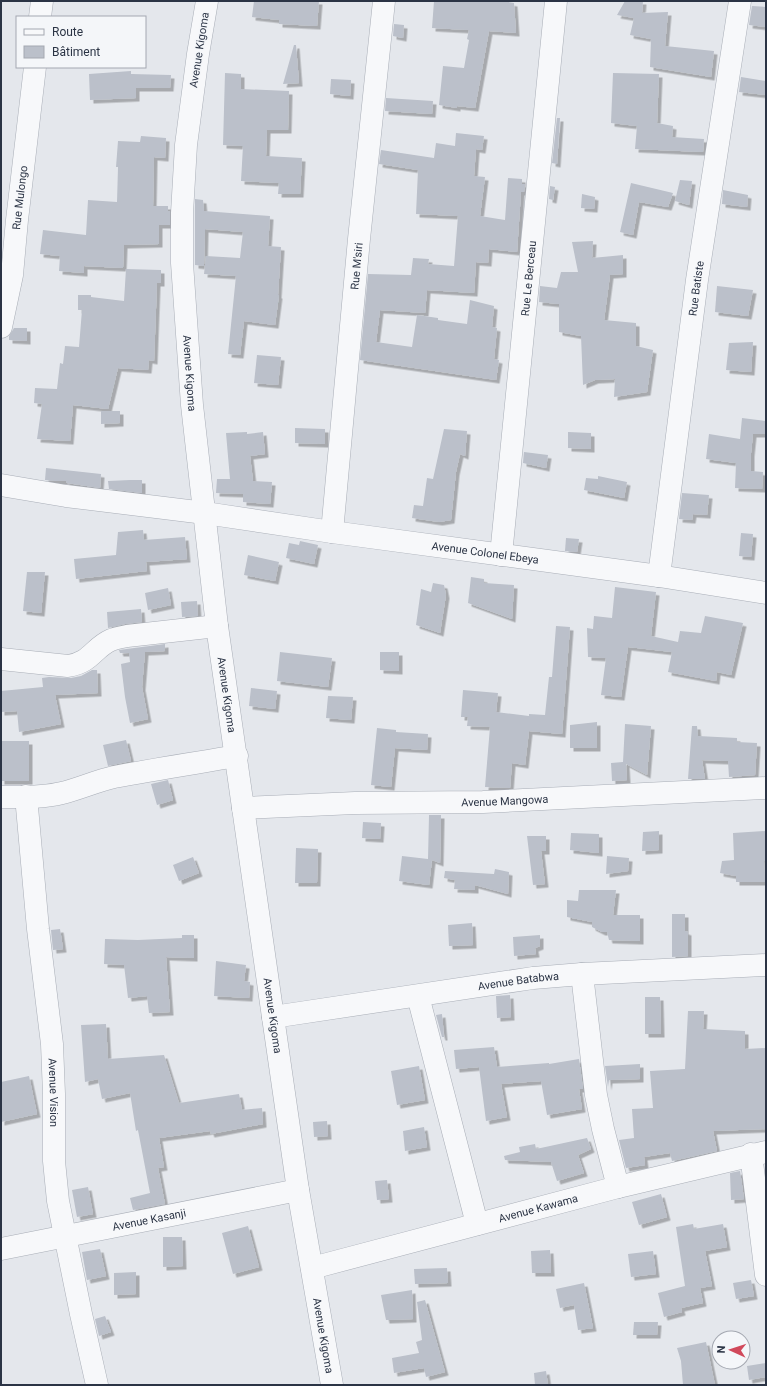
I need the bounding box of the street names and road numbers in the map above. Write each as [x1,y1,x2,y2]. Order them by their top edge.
street label: Avenue Kigoma [187,11,212,89]
street label: Rue Mulongo [10,165,30,230]
street label: Rue Le Berceau [519,240,539,317]
street label: Rue M'siri [348,242,366,290]
street label: Rue Batiste [686,260,707,317]
street label: Avenue Kigoma [180,335,199,412]
street label: Avenue Colonel Ebeya [431,539,540,567]
street label: Avenue Kigoma [215,656,238,734]
street label: Avenue Mangowa [461,793,549,809]
street label: Avenue Batabwa [477,970,559,993]
street label: Avenue Kigoma [260,977,284,1054]
street label: Avenue Vision [46,1058,60,1127]
street label: Avenue Kawama [497,1192,579,1225]
street label: Avenue Kasanji [111,1206,187,1234]
street label: Avenue Kigoma [310,1297,336,1374]

